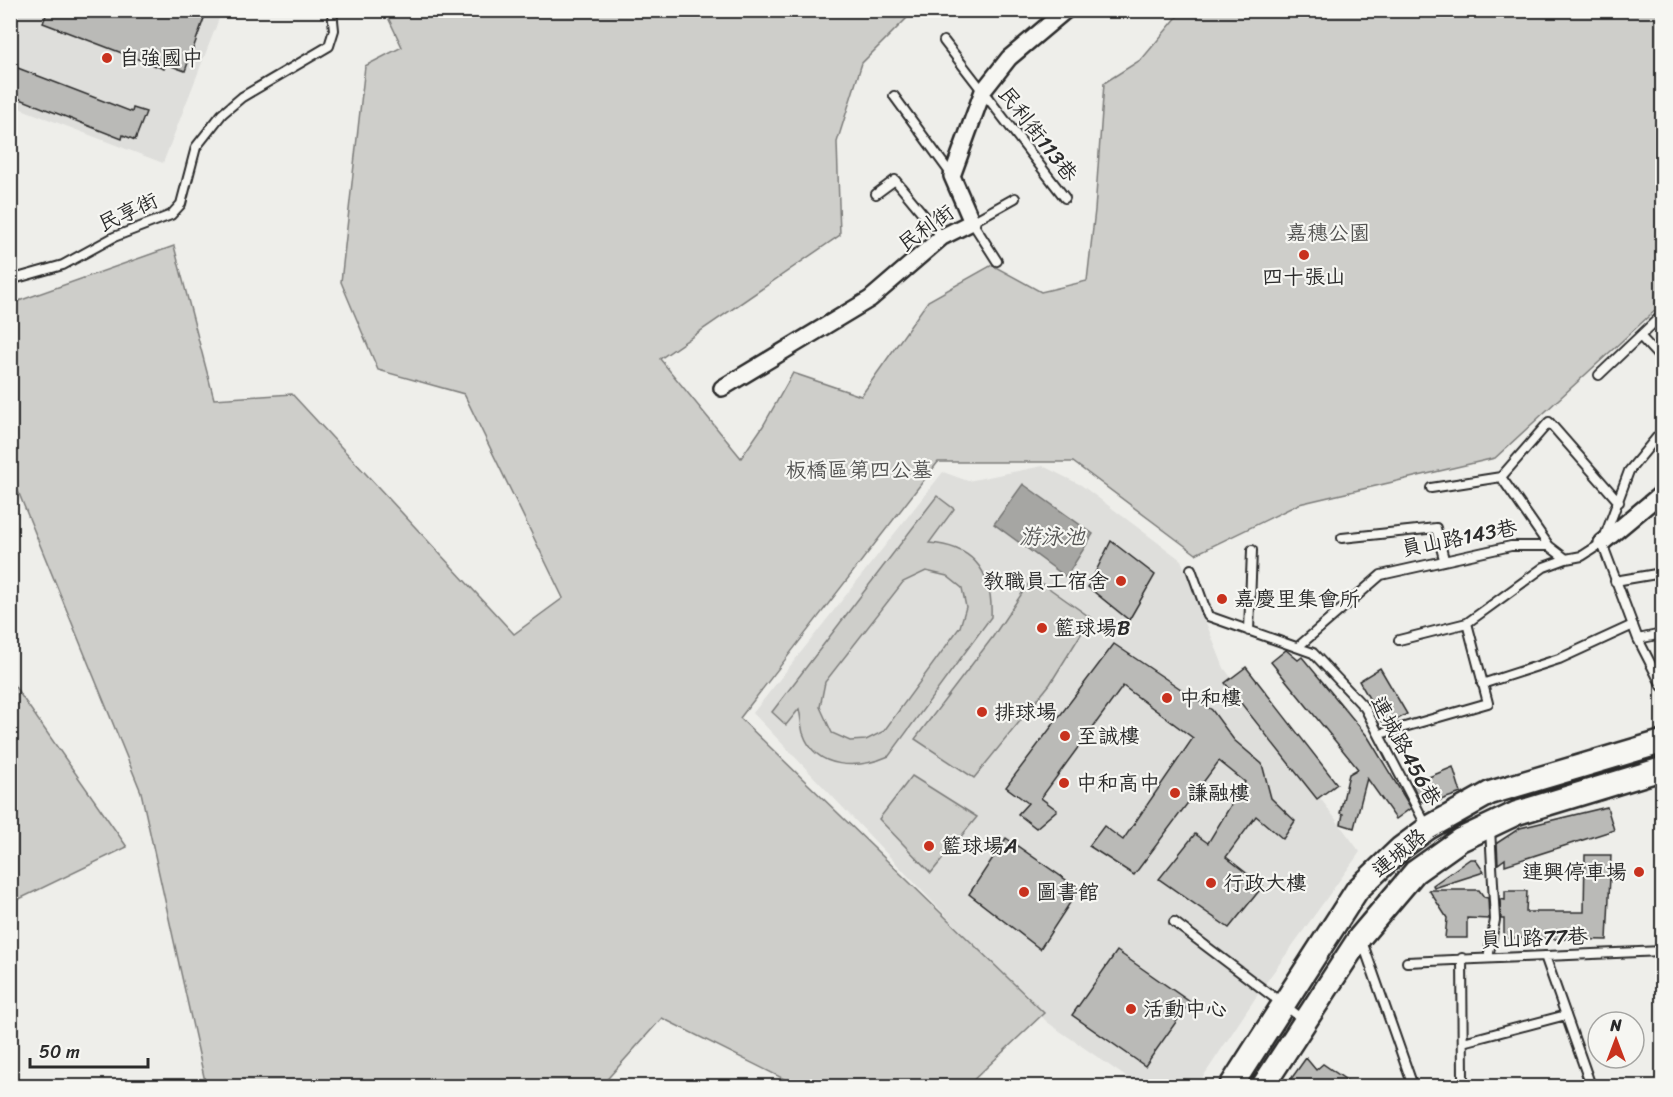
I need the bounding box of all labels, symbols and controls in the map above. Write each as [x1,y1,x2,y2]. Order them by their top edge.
place label: 自強國中 [119,39,203,77]
marker: 自強國中 [100,51,114,65]
street label: 民利街113巷 [988,78,1088,190]
street label: 民享街 [91,181,165,243]
street label: 民利街 [889,194,963,262]
park label: 嘉穗公園 [1286,214,1370,252]
marker: 四十張山 [1297,248,1311,262]
place label: 四十張山 [1262,258,1346,296]
park label: 板橋區第四公墓 [786,451,933,489]
street label: 員山路143巷 [1398,508,1520,568]
water label: 游泳池 [1019,517,1086,556]
place label: 教職員工宿舍 [983,562,1109,600]
marker: 教職員工宿舍 [1114,574,1128,588]
place label: 嘉慶里集會所 [1234,580,1360,618]
marker: 嘉慶里集會所 [1215,592,1229,606]
place label: 籃球場B [1054,609,1130,647]
marker: 籃球場B [1035,621,1049,635]
place label: 中和樓 [1179,679,1242,717]
street label: 連城路456巷 [1360,688,1452,814]
marker: 中和樓 [1160,691,1174,705]
place label: 排球場 [994,693,1057,731]
marker: 排球場 [975,705,989,719]
place label: 至誠樓 [1077,717,1140,755]
marker: 至誠樓 [1058,729,1072,743]
place label: 中和高中 [1076,764,1160,802]
place label: 謙融樓 [1187,774,1250,812]
marker: 中和高中 [1057,776,1071,790]
marker: 謙融樓 [1168,786,1182,800]
street label: 連城路 [1363,818,1435,888]
place label: 籃球場A [941,827,1018,865]
marker: 籃球場A [922,839,936,853]
place label: 連興停車場 [1522,853,1627,891]
place label: 行政大樓 [1223,864,1307,902]
marker: 連興停車場 [1632,865,1646,879]
place label: 圖書館 [1036,873,1099,911]
marker: 行政大樓 [1204,876,1218,890]
marker: 圖書館 [1017,885,1031,899]
street label: 員山路77巷 [1479,917,1589,959]
place label: 活動中心 [1143,990,1227,1028]
marker: 活動中心 [1124,1002,1138,1016]
north arrow [1586,1010,1646,1070]
text: N [1609,1011,1622,1040]
scale bar [30,1031,148,1069]
text: 50 m [39,1036,80,1068]

